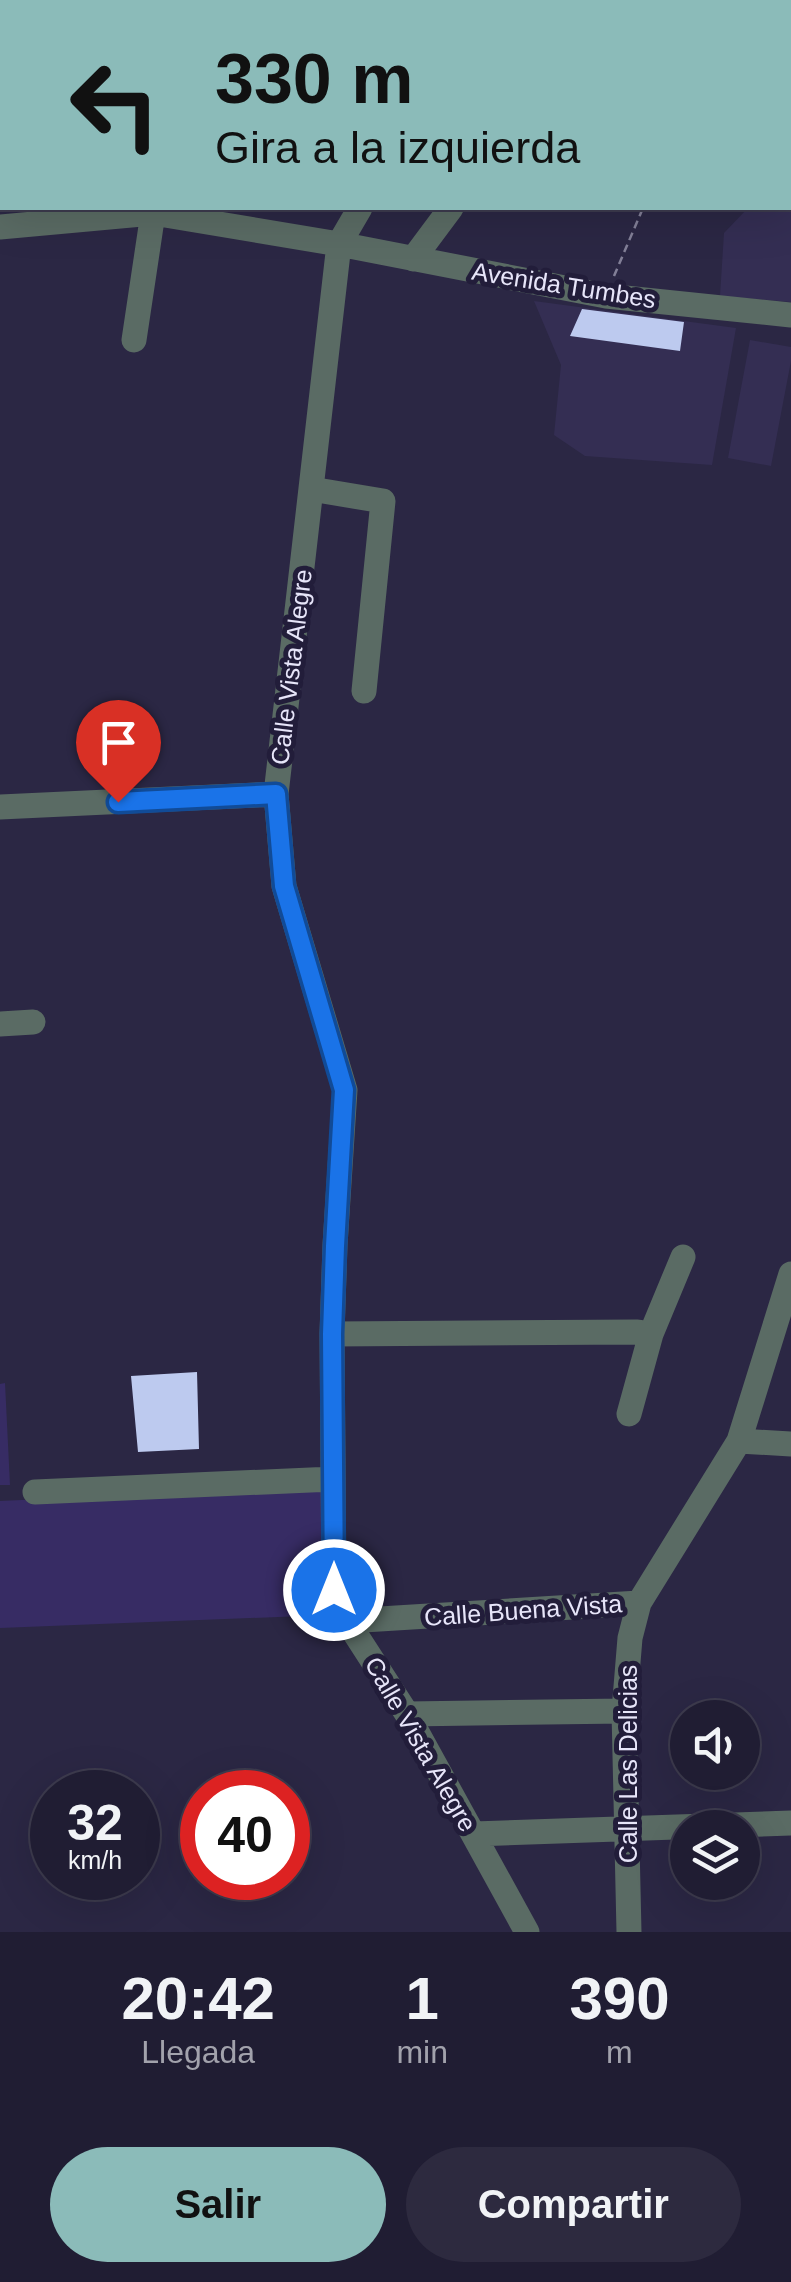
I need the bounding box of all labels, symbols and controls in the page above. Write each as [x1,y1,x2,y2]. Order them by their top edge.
icon: left [50,40,180,170]
text: 330 m [215,40,413,118]
text: Gira a la izquierda [215,122,580,173]
street label: Avenida Tumbes [470,257,658,313]
street label: Calle Vista Alegre [265,568,317,766]
pin [76,700,161,803]
icon: arrive [91,715,146,770]
position arrow [282,1538,386,1642]
street label: Calle Buena Vista [423,1589,623,1631]
street label: Calle Vista Alegre [360,1652,482,1836]
street label: Calle Las Delicias [614,1665,642,1863]
map controls [670,1700,760,1900]
button: sound [670,1700,760,1790]
speed limit sign: 40 [180,1770,310,1900]
text: 32 [67,1795,123,1851]
button: layers [670,1810,760,1900]
text: km/h [68,1846,122,1874]
text: 20:42 [121,1965,275,2032]
text: 1 [405,1965,439,2032]
text: 390 [569,1965,670,2032]
text: Llegada [141,2034,255,2070]
text: min [396,2034,448,2070]
text: m [606,2034,633,2070]
button: Salir [50,2147,386,2262]
button: Compartir [406,2147,741,2262]

